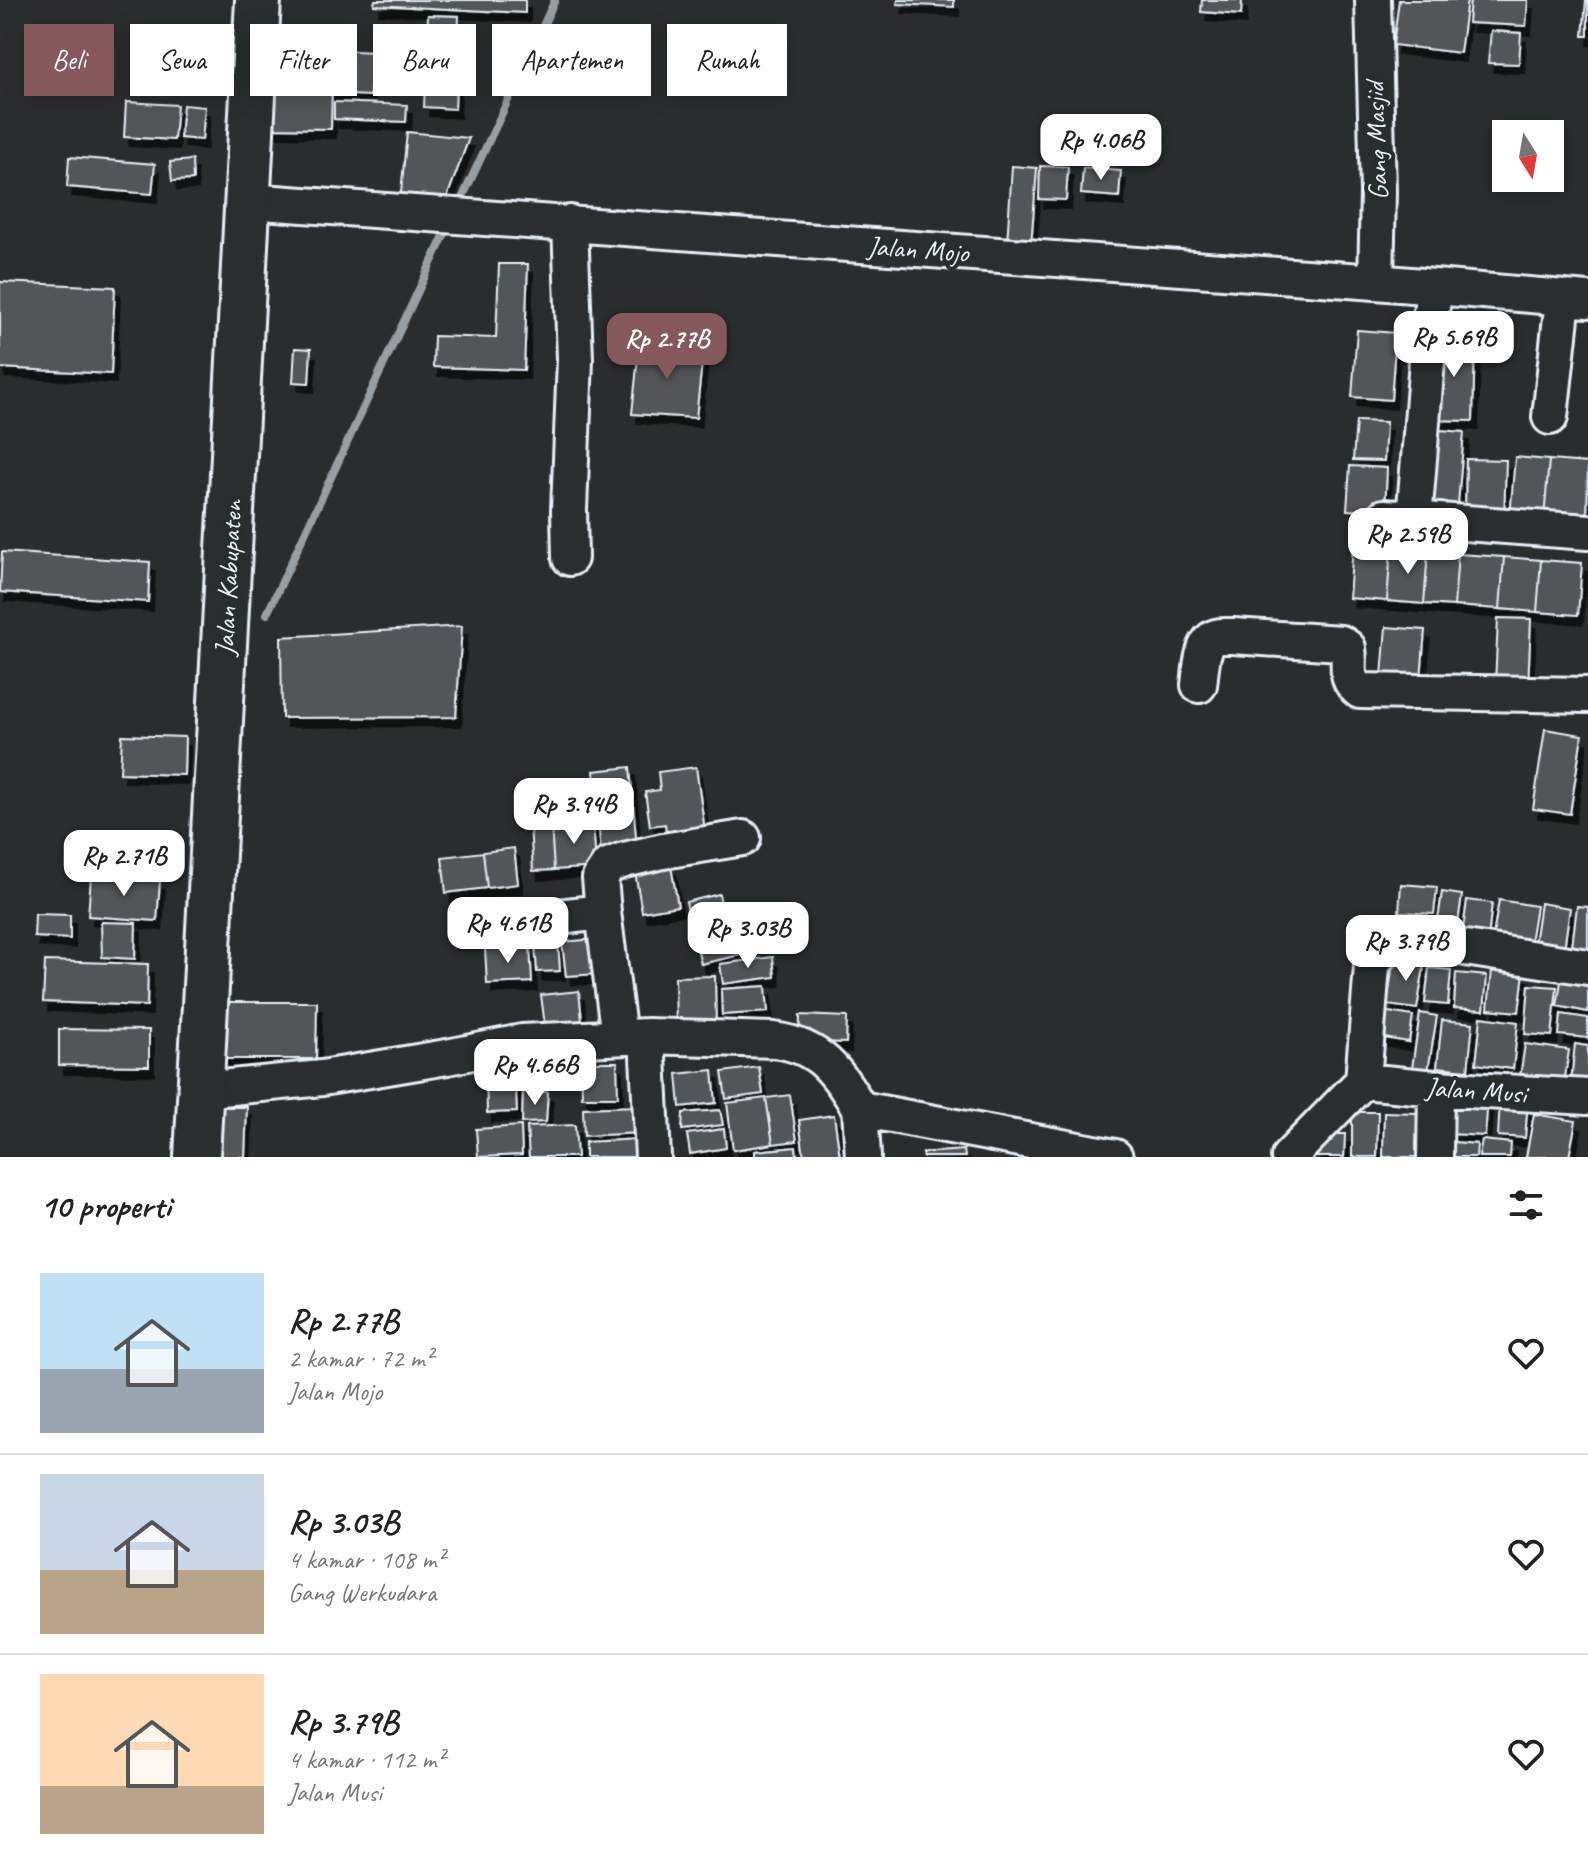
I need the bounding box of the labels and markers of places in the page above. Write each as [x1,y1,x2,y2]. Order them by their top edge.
pin: Rp 4.06B [1018,114,1184,182]
pin: Rp 5.69B [1371,311,1537,379]
pin: Rp 2.77B [584,313,750,381]
pin: Rp 2.59B [1325,508,1491,576]
pin: Rp 3.94B [491,778,657,846]
pin: Rp 2.71B [41,830,207,898]
pin: Rp 4.61B [425,897,591,965]
pin: Rp 3.03B [665,902,831,970]
pin: Rp 3.79B [1323,915,1489,983]
pin: Rp 4.66B [452,1039,618,1107]

